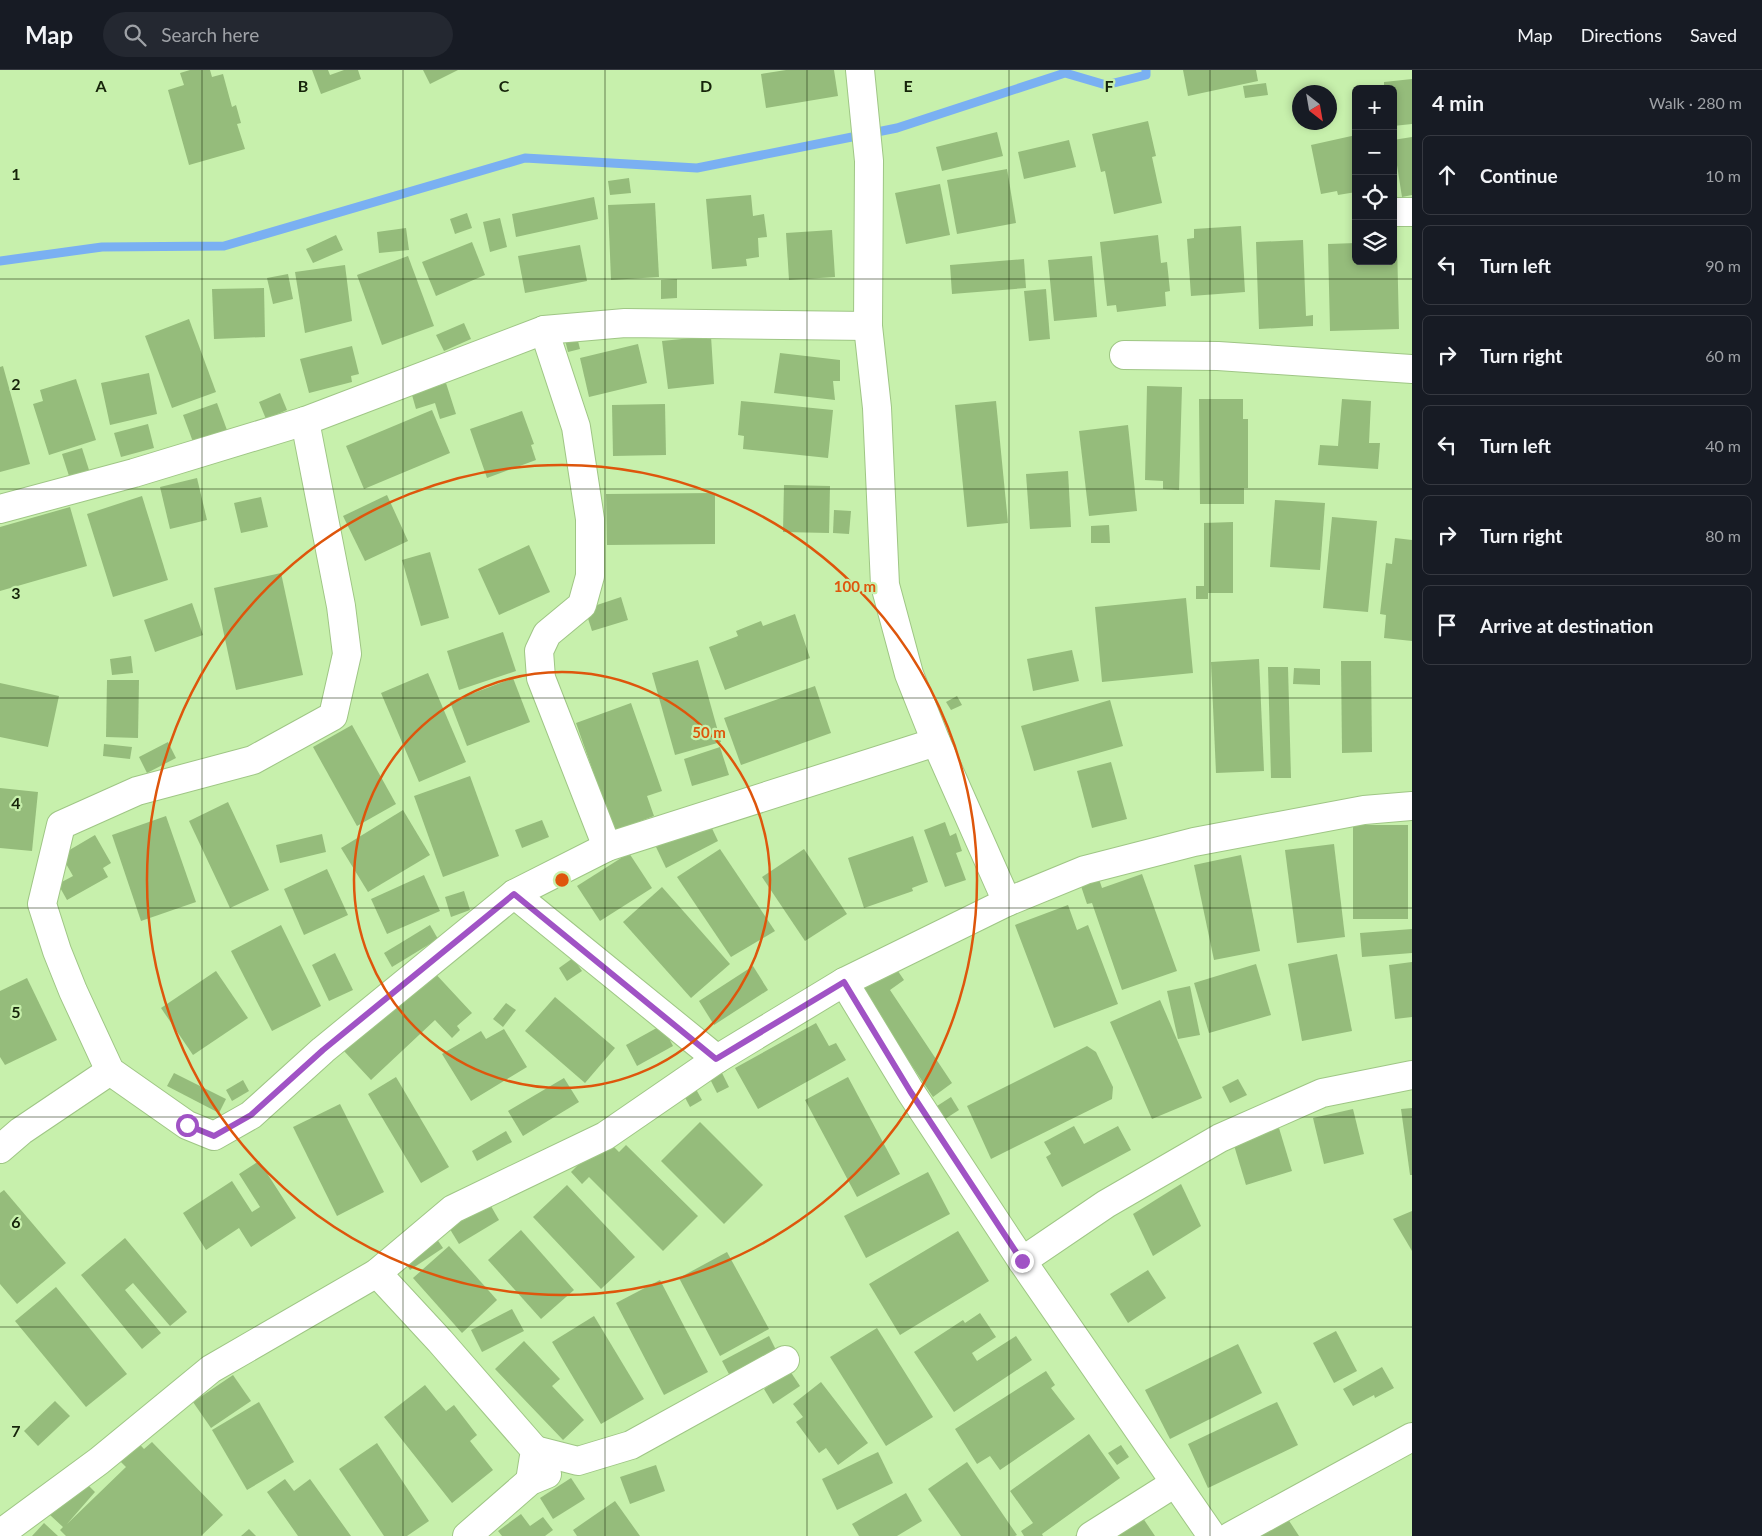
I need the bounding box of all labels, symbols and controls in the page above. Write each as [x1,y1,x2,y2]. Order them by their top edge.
search box [103,12,453,57]
text: Map [25,20,73,49]
icon: search [121,21,149,49]
text: Search here [161,23,259,46]
text: Map [1517,24,1553,46]
text: Directions [1581,24,1662,46]
text: Saved [1690,24,1737,46]
text: A [94,76,107,95]
text: B [298,76,308,95]
text: C [499,76,510,95]
text: D [700,76,712,95]
text: E [903,76,913,95]
text: F [1104,76,1114,95]
north arrow [1292,85,1337,130]
map controls [1352,85,1397,265]
button: + [1352,85,1397,130]
text: 4 min [1432,90,1484,115]
text: Walk · 280 m [1649,93,1742,112]
button: − [1352,130,1397,175]
icon: ahead [1433,161,1461,189]
text: 1 [11,164,21,183]
text: Continue [1480,164,1558,187]
text: 10 m [1705,166,1741,185]
button: locate [1352,175,1397,220]
button: layers [1352,220,1397,265]
icon: left [1433,251,1461,279]
text: Turn left [1480,254,1551,277]
text: 90 m [1705,256,1741,275]
icon: right [1433,341,1461,369]
text: Turn right [1480,344,1562,367]
text: 60 m [1705,346,1741,365]
text: 2 [11,374,21,393]
icon: left [1433,431,1461,459]
text: Turn left [1480,434,1551,457]
text: 40 m [1705,436,1741,455]
icon: right [1433,521,1461,549]
text: Turn right [1480,524,1562,547]
text: 80 m [1705,526,1741,545]
text: 100 m [834,577,876,595]
text: 3 [11,583,21,602]
icon: arrive [1433,611,1461,639]
text: Arrive at destination [1480,614,1653,637]
text: 50 m [692,723,726,741]
text: 4 [11,793,21,812]
centre of rings [553,871,571,889]
text: 5 [11,1002,21,1021]
route start [176,1114,199,1137]
text: 6 [11,1212,21,1231]
route end [1011,1250,1034,1273]
text: 7 [11,1421,21,1440]

